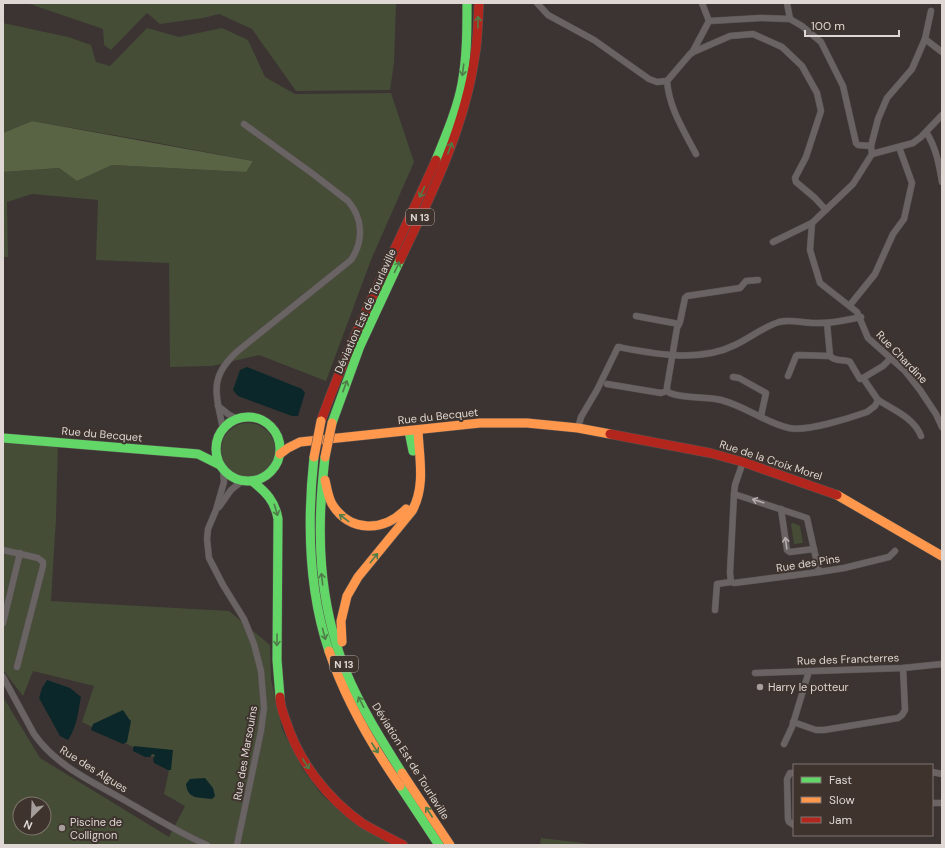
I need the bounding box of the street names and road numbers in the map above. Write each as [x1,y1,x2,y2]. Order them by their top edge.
road number: N 13 [406,209,434,225]
street label: Déviation Est de Tourlaville [331,246,399,376]
street label: Rue Chardine [873,328,931,386]
street label: Rue du Becquet [397,405,479,427]
street label: Rue du Becquet [61,424,143,444]
street label: Rue de la Croix Morel [718,437,824,483]
street label: Rue des Pins [775,551,841,575]
street label: Rue des Francterres [797,650,899,668]
road number: N 13 [330,656,358,672]
street label: Déviation Est de Tourlaville [369,700,453,822]
street label: Rue des Marsouins [230,705,260,801]
street label: Rue des Algues [57,743,131,795]

